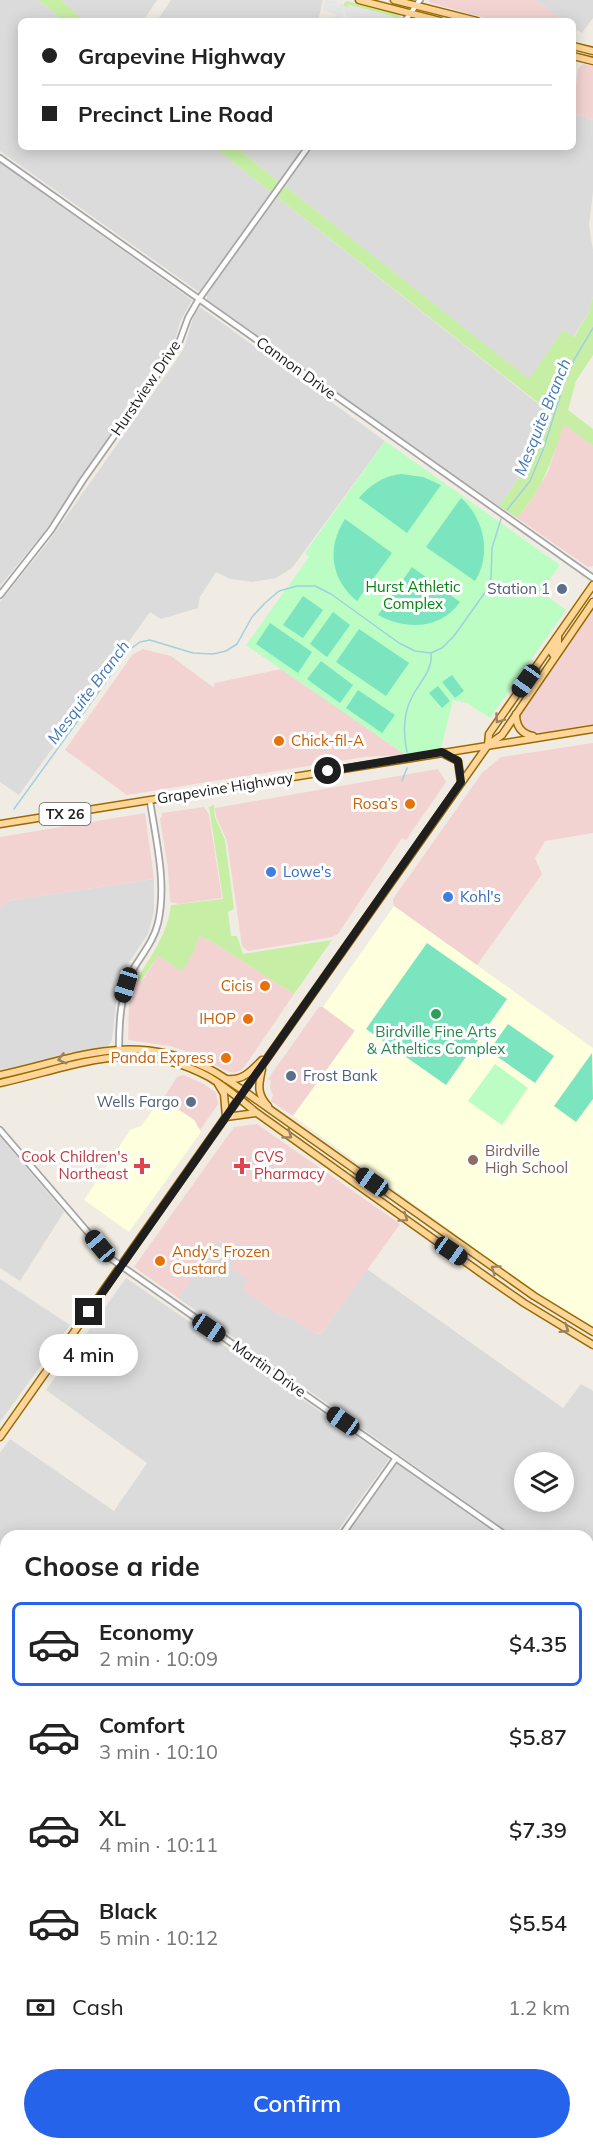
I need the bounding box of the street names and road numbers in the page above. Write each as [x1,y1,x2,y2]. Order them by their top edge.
street label: Cannon Drive [253,332,340,403]
street label: Hurstview Drive [107,336,185,439]
street label: Grapevine Highway [156,767,294,808]
road number: TX 26 [40,803,90,825]
street label: Martin Drive [229,1336,310,1401]

